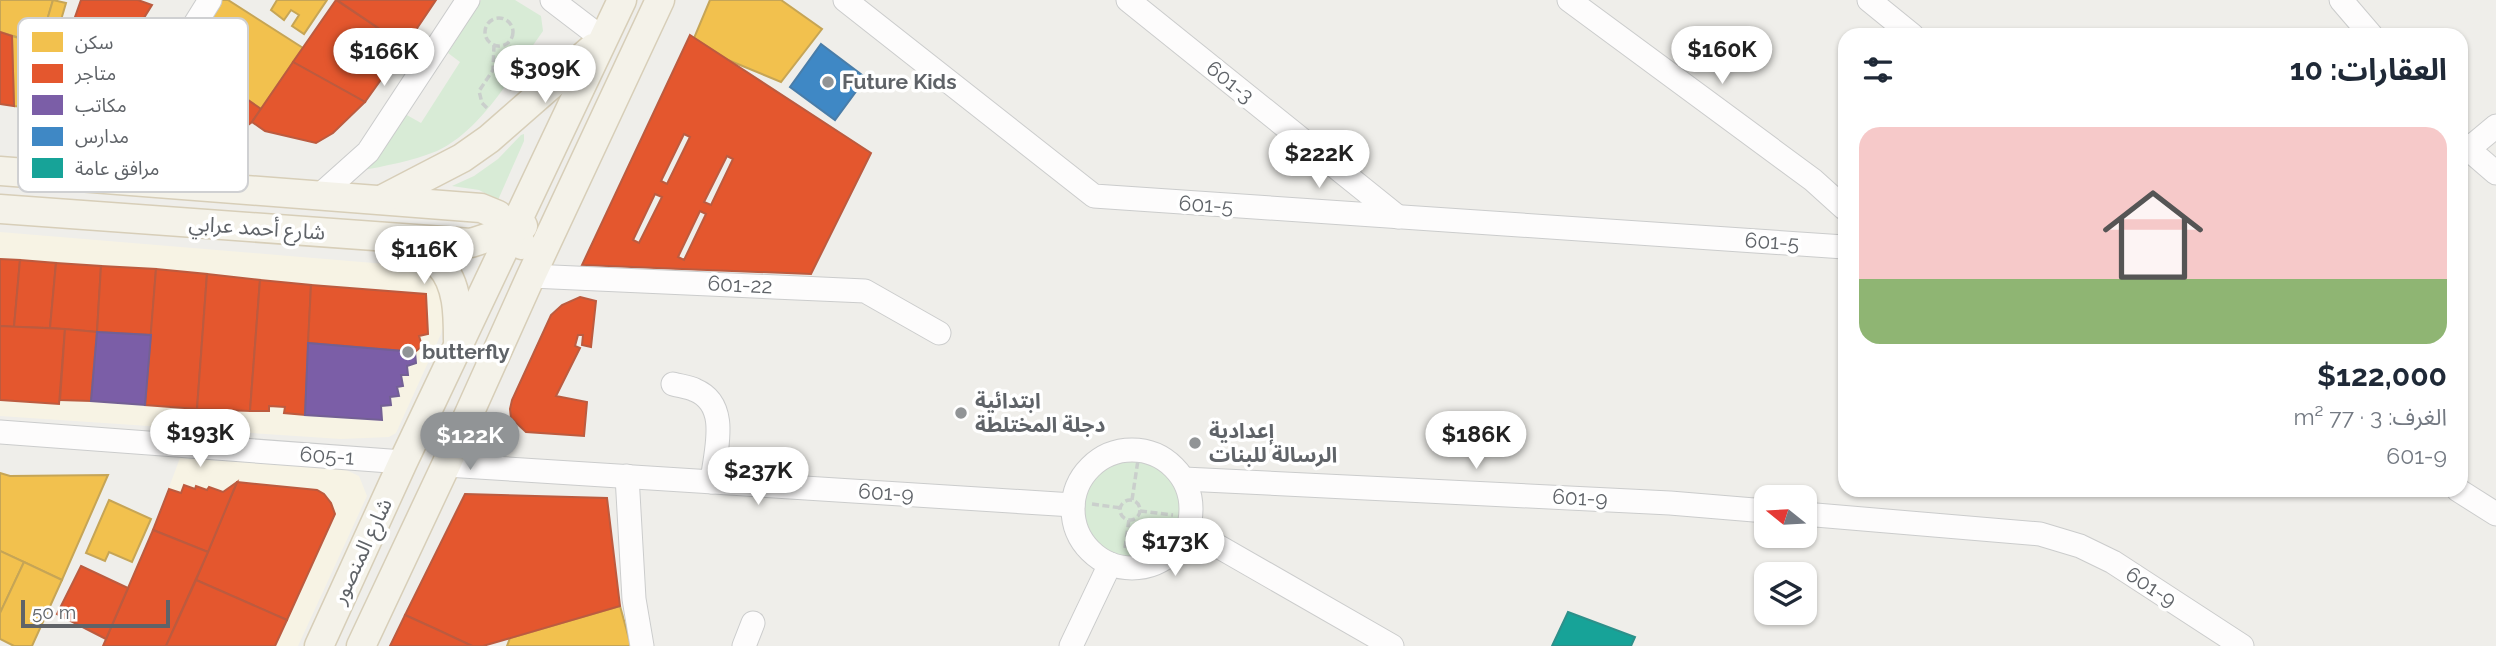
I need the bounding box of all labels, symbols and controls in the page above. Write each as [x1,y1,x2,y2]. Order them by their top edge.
legend [18,18,248,192]
pin: $160K [1673,27,1771,86]
pin: $166K [335,28,433,88]
text: سكن [75,31,113,54]
text: $160K [1687,35,1757,62]
text: $166K [349,37,419,64]
pin: $309K [496,46,594,105]
icon: filters [1859,51,1897,89]
text: العقارات: 10 [2290,52,2447,87]
text: $309K [510,54,580,81]
street label: 601-3 [1202,55,1259,108]
text: متاجر [74,62,116,85]
place label: Future Kids [842,69,957,94]
marker: Future Kids [820,74,836,90]
text: مكاتب [75,94,127,116]
text: مدارس [75,125,129,148]
pin: $222K [1270,130,1368,190]
text: $222K [1285,139,1353,166]
text: مرافق عامة [75,157,160,180]
icon: home [2090,172,2216,298]
street label: 601-5 [1178,190,1234,219]
street label: شارع أحمد عرابي [188,210,326,249]
pin: $116K [375,226,473,286]
street label: 601-5 [1744,227,1800,256]
text: $116K [391,235,457,262]
street label: 601-22 [707,270,773,299]
place label: butterfly [422,339,510,364]
marker: butterfly [400,344,416,360]
text: $122,000 [2317,358,2447,393]
place label: ابتدائية دجلة المختلطة [975,388,1105,437]
text: الغرف: 3 · 77 m² [2293,403,2447,430]
marker: ابتدائية دجلة المختلطة [953,405,969,421]
pin: $193K [151,410,249,469]
pin: $122K [421,412,519,472]
pin: $186K [1427,412,1525,471]
text: $193K [166,418,234,445]
place label: إعدادية الرسالة للبنات [1209,418,1337,467]
text: $186K [1441,420,1511,447]
text: $122K [436,421,504,448]
marker: إعدادية الرسالة للبنات [1187,435,1203,451]
street label: 605-1 [299,441,355,470]
text: 601-9 [2386,442,2447,469]
pin: $237K [709,448,807,507]
text: $237K [724,456,792,483]
street label: 601-9 [858,478,915,507]
street label: 601-9 [1552,484,1608,511]
north arrow [1754,485,1816,548]
map controls [1754,485,1817,625]
street label: شارع المنصور [326,494,400,610]
pin: $173K [1126,518,1224,578]
text: $173K [1141,527,1209,554]
street label: 601-9 [2121,561,2181,612]
button: layers [1754,562,1817,625]
scale bar [21,597,170,629]
text: 50 m [32,601,76,623]

